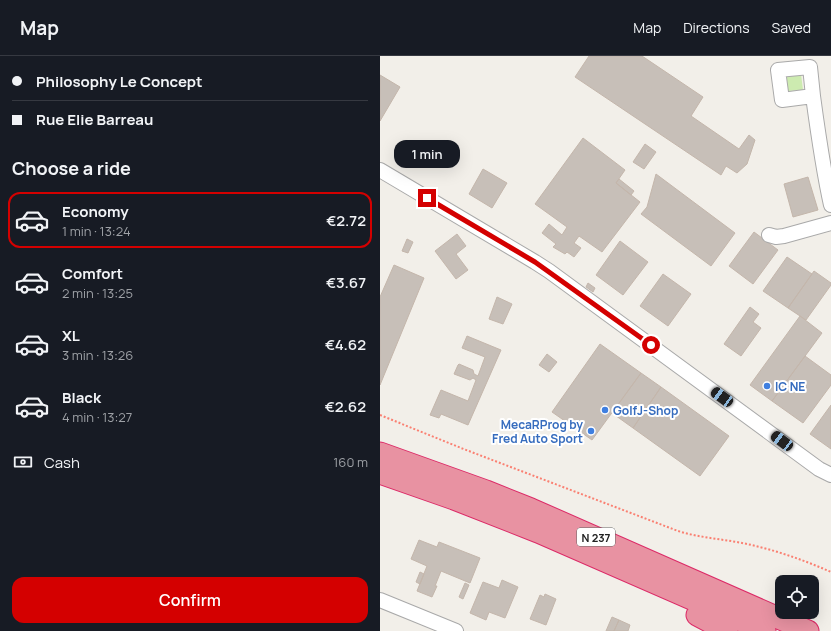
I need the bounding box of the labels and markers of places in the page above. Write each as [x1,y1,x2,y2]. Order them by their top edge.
place label: IC NE [775,378,805,395]
marker: IC NE [762,381,772,391]
place label: GolfJ-Shop [613,402,678,419]
marker: GolfJ-Shop [600,405,610,415]
place label: MecaRProg by Fred Auto Sport [492,416,583,447]
marker: MecaRProg by Fred Auto Sport [586,426,596,436]

